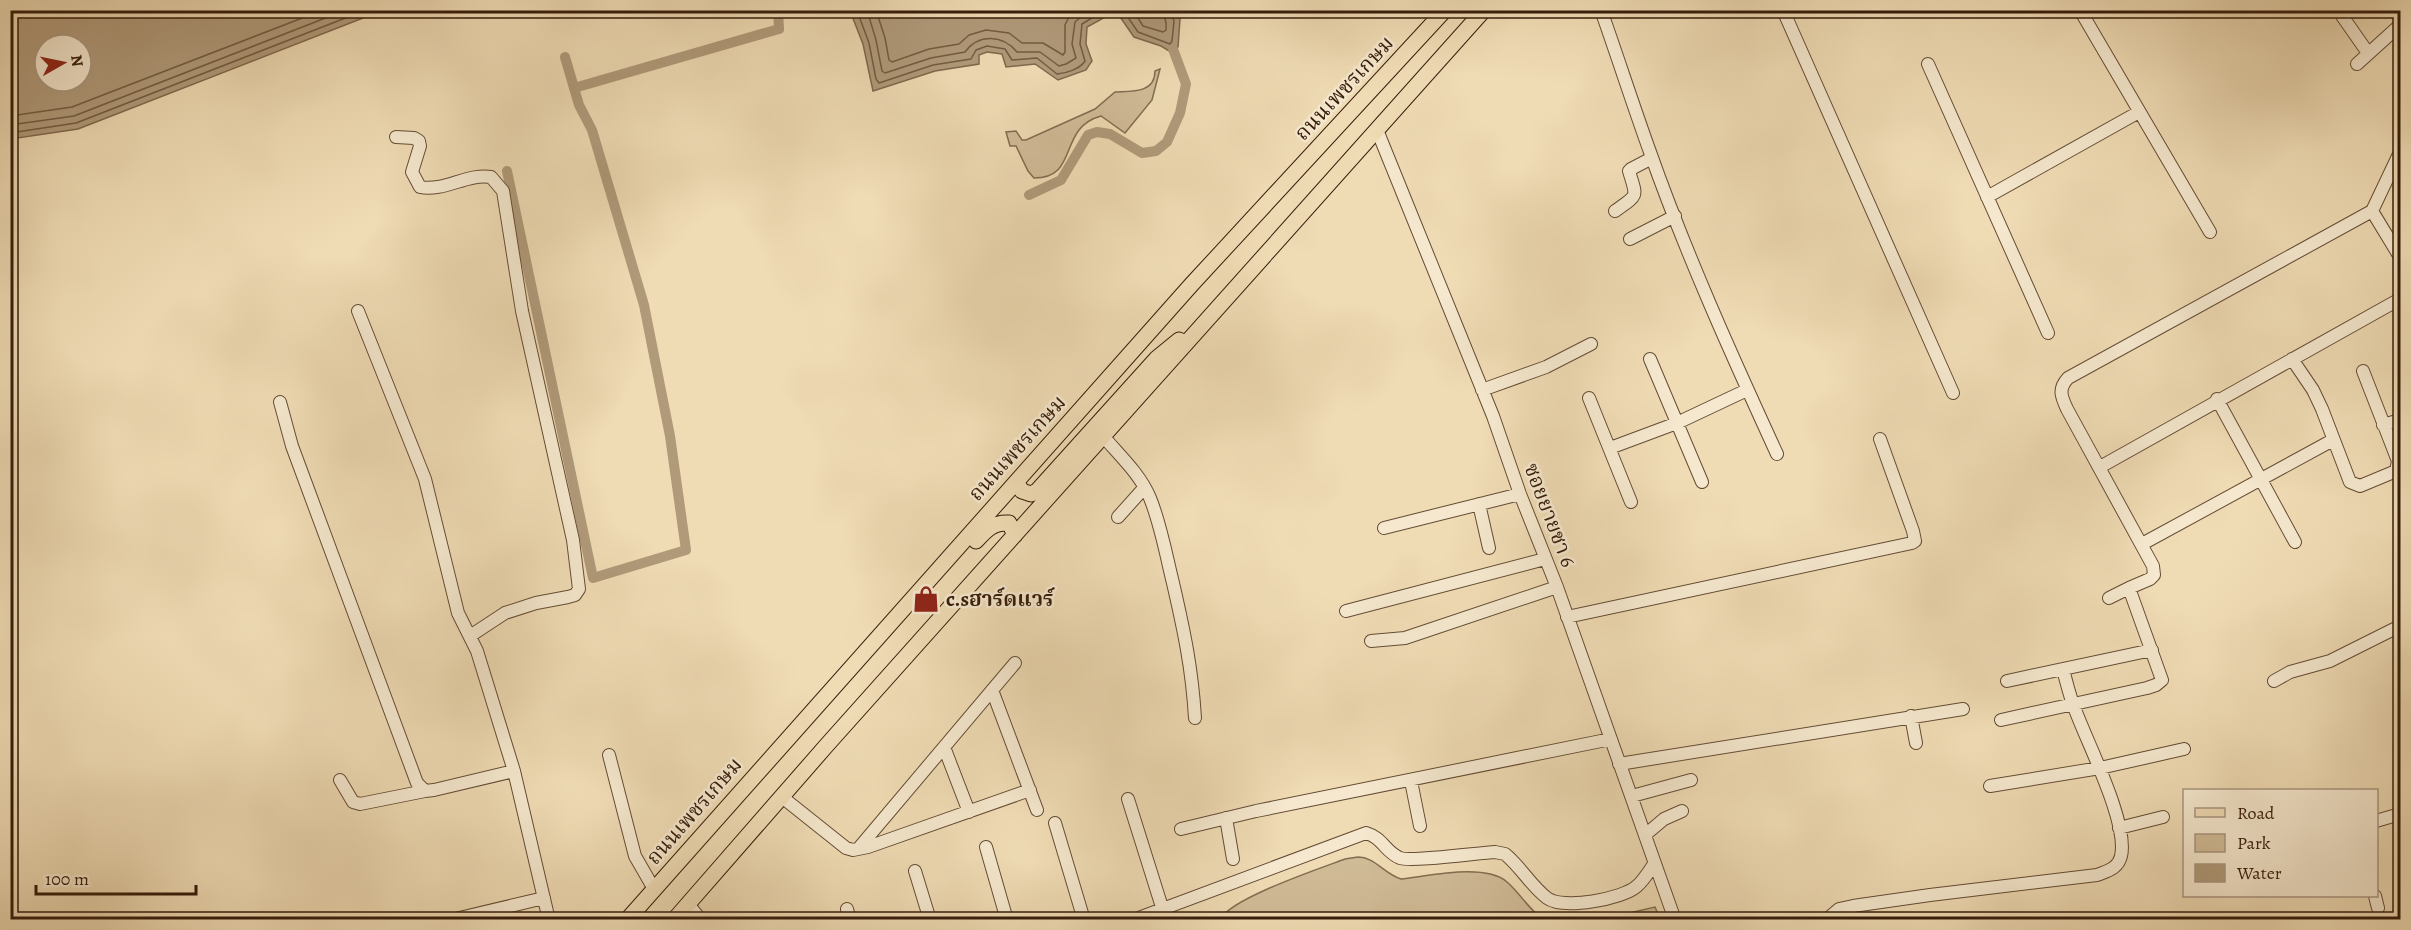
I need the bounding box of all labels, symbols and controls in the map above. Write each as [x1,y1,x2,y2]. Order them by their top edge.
street label: ถนนเพชรเกษม [1288,30,1400,146]
north arrow [33,33,93,93]
text: N [65,53,89,69]
street label: ถนนเพชรเกษม [962,389,1072,507]
street label: ซอยยายชา 6 [1517,459,1583,571]
shop icon: c.sฮาร์ดแวร์ [911,584,941,614]
place label: c.sฮาร์ดแวร์ [946,585,1056,613]
street label: ถนนเพชรเกษม [640,751,748,871]
legend [2183,789,2378,897]
text: Road [2237,801,2275,825]
text: Park [2237,831,2271,855]
scale bar [36,858,196,896]
text: Water [2236,861,2282,885]
text: 100 m [45,867,89,891]

